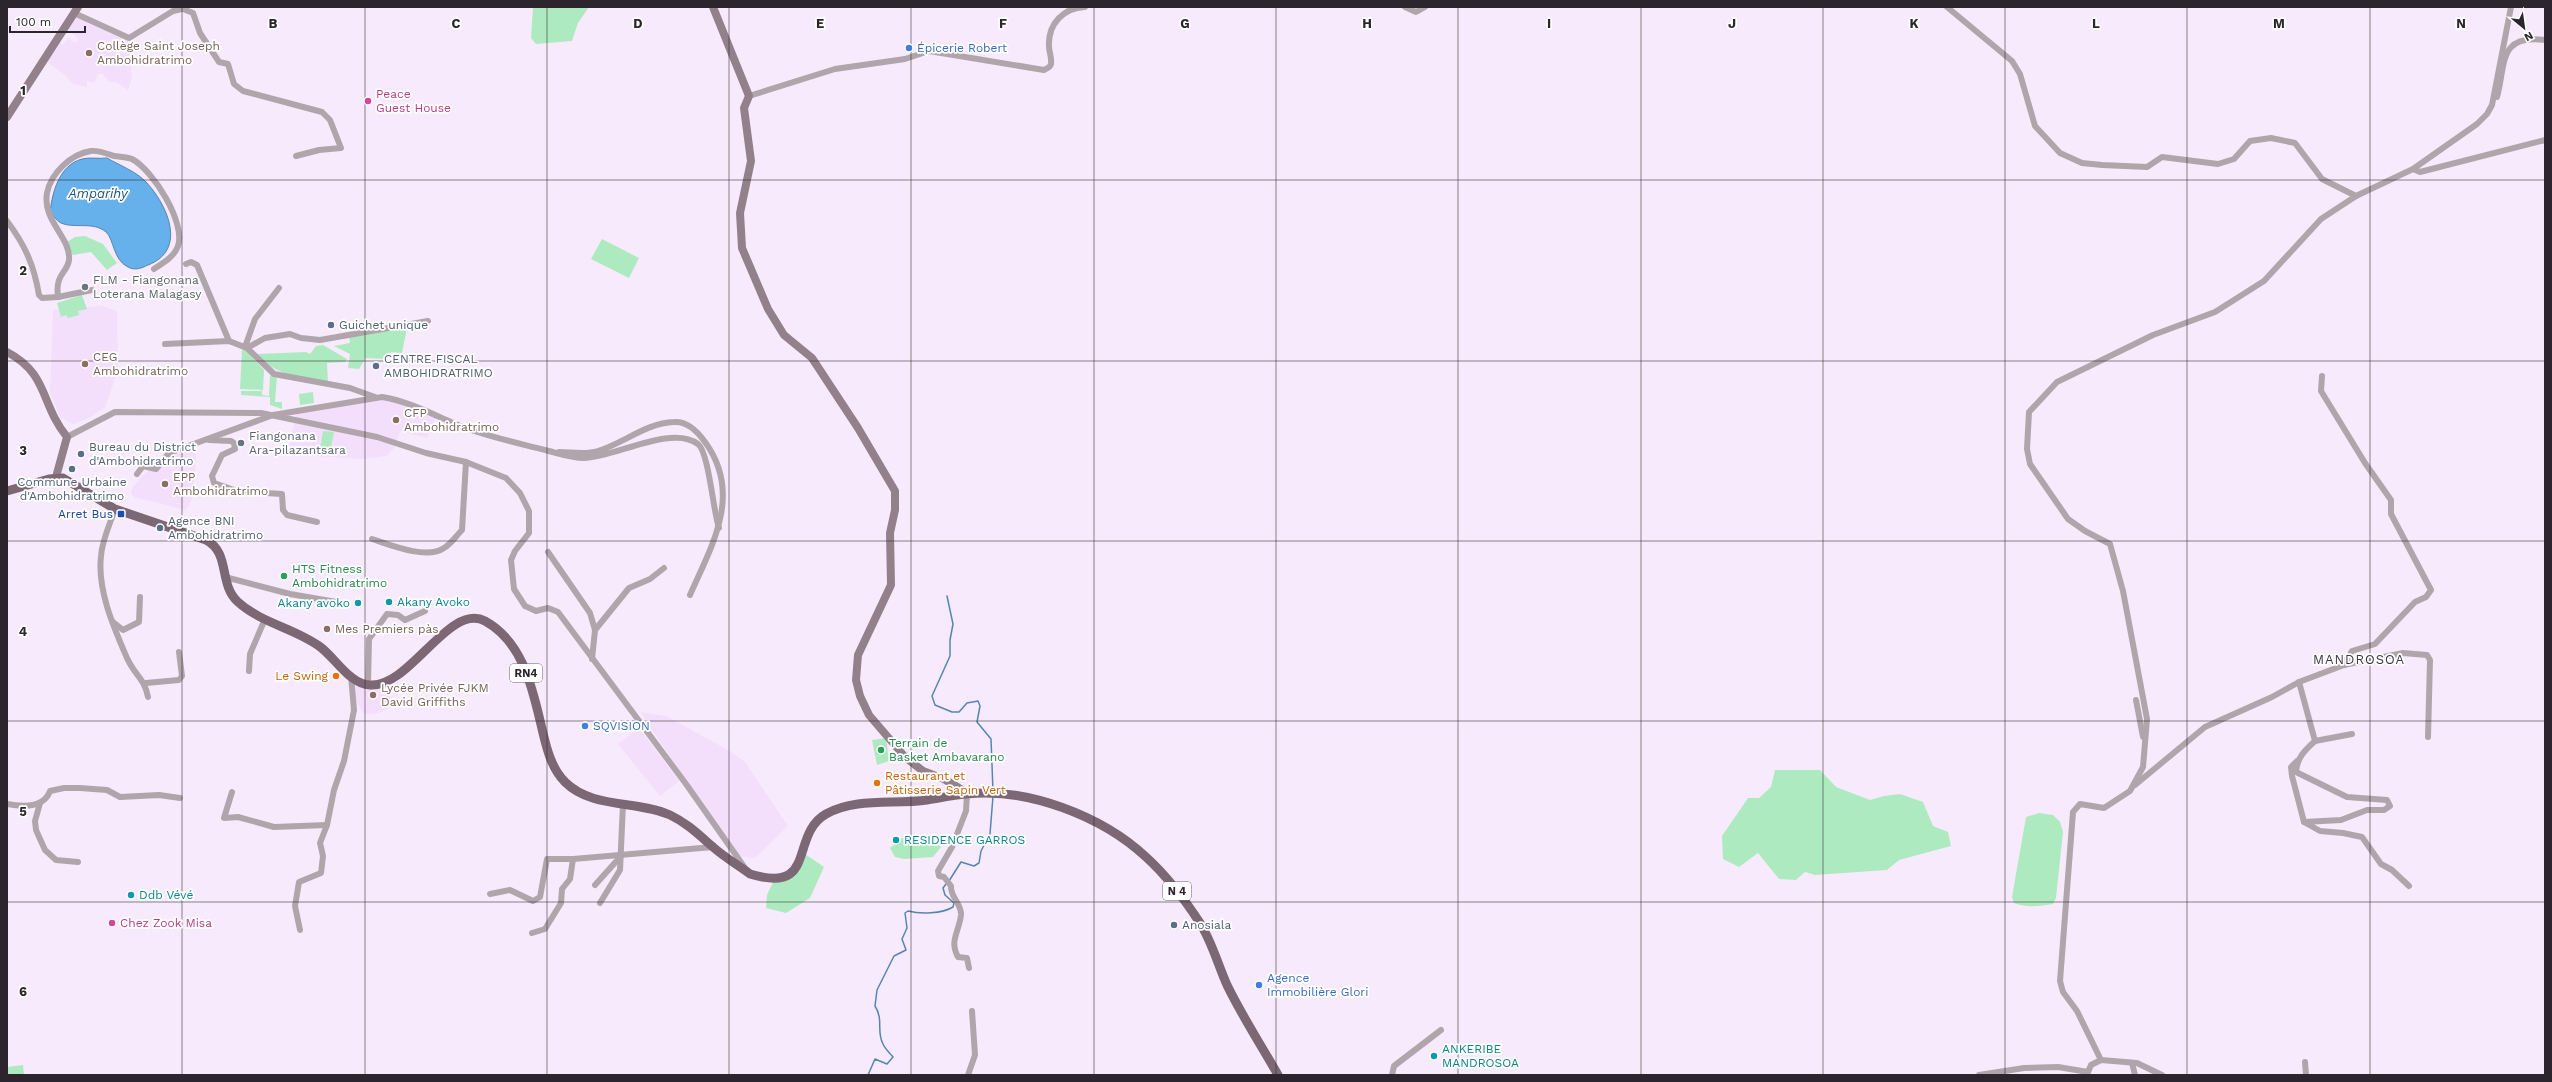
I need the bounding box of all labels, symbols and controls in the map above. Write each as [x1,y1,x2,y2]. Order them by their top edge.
scale bar [10,8,85,34]
north arrow [2504,8,2544,48]
text: 100 m [16,15,51,29]
text: B [269,16,278,31]
text: C [452,16,461,31]
text: D [633,16,643,31]
text: E [816,16,824,31]
text: F [999,16,1007,31]
text: G [1180,16,1190,31]
text: H [1362,16,1372,31]
text: I [1547,16,1551,31]
text: J [1728,16,1736,31]
text: K [1909,16,1919,31]
text: L [2092,16,2100,31]
text: M [2273,16,2285,31]
text: N [2456,16,2466,31]
text: N [2522,29,2535,44]
place label: Collège Saint Joseph Ambohidratrimo [97,39,220,67]
place label: Épicerie Robert [917,41,1007,55]
marker: Épicerie Robert [904,43,914,53]
marker: Collège Saint Joseph Ambohidratrimo [84,48,94,58]
text: 1 [20,83,26,98]
place label: Peace Guest House [376,87,451,115]
marker: Peace Guest House [363,96,373,106]
water label: Amparihy [67,186,129,201]
text: 2 [19,263,27,278]
place label: FLM - Fiangonana Loterana Malagasy [93,273,202,301]
marker: FLM - Fiangonana Loterana Malagasy [80,282,90,292]
place label: Guichet unique [339,318,428,332]
marker: Guichet unique [326,320,336,330]
place label: CEG Ambohidratrimo [93,350,188,378]
place label: CENTRE FISCAL AMBOHIDRATRIMO [384,352,493,380]
marker: CEG Ambohidratrimo [80,359,90,369]
marker: CENTRE FISCAL AMBOHIDRATRIMO [371,361,381,371]
place label: CFP Ambohidratrimo [404,406,499,434]
marker: CFP Ambohidratrimo [391,415,401,425]
place label: Fiangonana Ara-pilazantsara [249,429,346,457]
marker: Fiangonana Ara-pilazantsara [236,438,246,448]
place label: Bureau du District d'Ambohidratrimo [89,440,196,468]
text: 3 [19,443,27,458]
marker: Bureau du District d'Ambohidratrimo [76,449,86,459]
marker: Commune Urbaine d'Ambohidratrimo [67,464,77,474]
place label: EPP Ambohidratrimo [173,470,268,498]
place label: Commune Urbaine d'Ambohidratrimo [17,475,127,503]
marker: EPP Ambohidratrimo [160,479,170,489]
place label: Arret Bus [58,507,113,521]
marker: Arret Bus [116,509,126,519]
place label: Agence BNI Ambohidratrimo [168,514,263,542]
marker: Agence BNI Ambohidratrimo [155,523,165,533]
place label: HTS Fitness Ambohidratrimo [292,562,387,590]
marker: HTS Fitness Ambohidratrimo [279,571,289,581]
place label: Akany Avoko [397,595,470,609]
place label: Akany avoko [278,596,350,610]
marker: Akany Avoko [384,597,394,607]
marker: Akany avoko [353,598,363,608]
place label: Mes Premiers pàs [335,622,439,636]
text: 4 [19,624,28,639]
marker: Mes Premiers pàs [322,624,332,634]
district label: MANDROSOA [2313,652,2405,667]
road number: RN4 [510,664,542,682]
place label: Le Swing [275,669,329,683]
marker: Le Swing [331,671,341,681]
place label: Lycée Privée FJKM David Griffiths [381,681,489,709]
marker: Lycée Privée FJKM David Griffiths [368,690,378,700]
place label: SQVISION [593,719,650,733]
marker: SQVISION [580,721,590,731]
place label: Terrain de Basket Ambavarano [889,736,1004,764]
marker: Terrain de Basket Ambavarano [876,745,886,755]
place label: Restaurant et Pâtisserie Sapin Vert [885,769,1006,797]
marker: Restaurant et Pâtisserie Sapin Vert [872,778,882,788]
text: 5 [19,804,27,819]
place label: RESIDENCE GARROS [904,833,1025,847]
marker: RESIDENCE GARROS [891,835,901,845]
road number: N 4 [1163,882,1191,900]
place label: Ddb Vévé [139,888,194,902]
marker: Ddb Vévé [126,890,136,900]
place label: Chez Zook Misa [120,916,212,930]
marker: Chez Zook Misa [107,918,117,928]
place label: Anosiala [1182,918,1232,932]
marker: Anosiala [1169,920,1179,930]
place label: Agence Immobilière Glori [1267,971,1368,999]
marker: Agence Immobilière Glori [1254,980,1264,990]
text: 6 [19,984,27,999]
place label: ANKERIBE MANDROSOA [1442,1042,1519,1070]
marker: ANKERIBE MANDROSOA [1429,1051,1439,1061]

